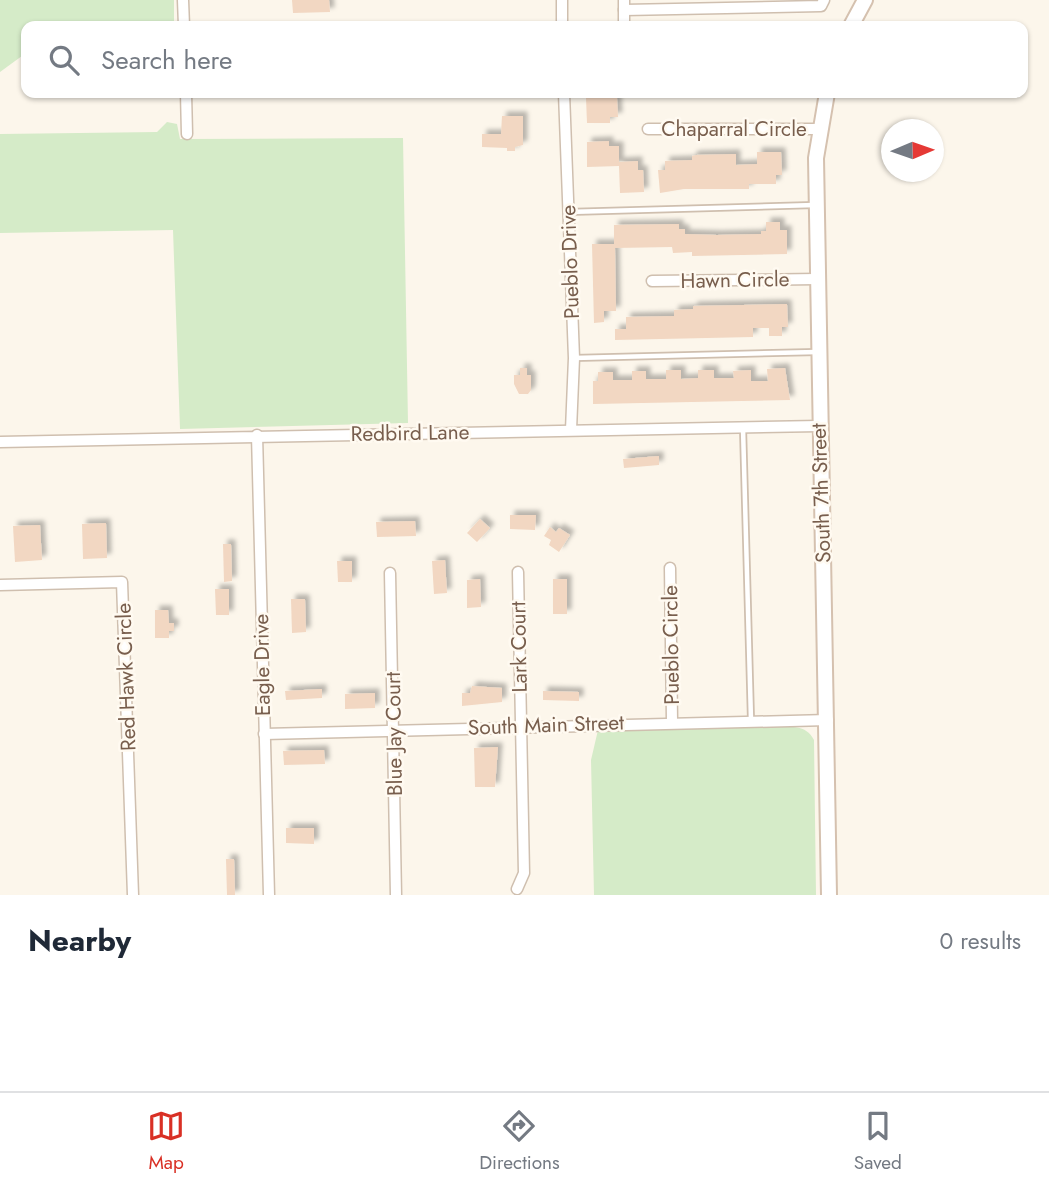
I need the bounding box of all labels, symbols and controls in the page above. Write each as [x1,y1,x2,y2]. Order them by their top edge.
search box [21,21,1028,98]
icon: search [45,41,83,79]
text: Search here [101,41,233,79]
street label: Chaparral Circle [661,114,807,144]
north arrow [881,119,944,182]
street label: Pueblo Drive [553,204,587,320]
street label: Hawn Circle [680,264,790,296]
street label: Redbird Lane [350,417,470,449]
street label: South 7th Street [804,423,838,563]
street label: Pueblo Circle [655,585,687,705]
street label: Lark Court [503,601,535,693]
street label: Red Hawk Circle [108,602,144,752]
street label: Eagle Drive [246,613,278,716]
street label: Blue Jay Court [378,672,410,796]
street label: South Main Street [467,707,625,743]
text: Nearby [28,919,131,962]
text: 0 results [939,924,1021,958]
tab: Map [147,1107,185,1176]
tab: Directions [479,1107,560,1176]
tab: Saved [854,1107,902,1176]

